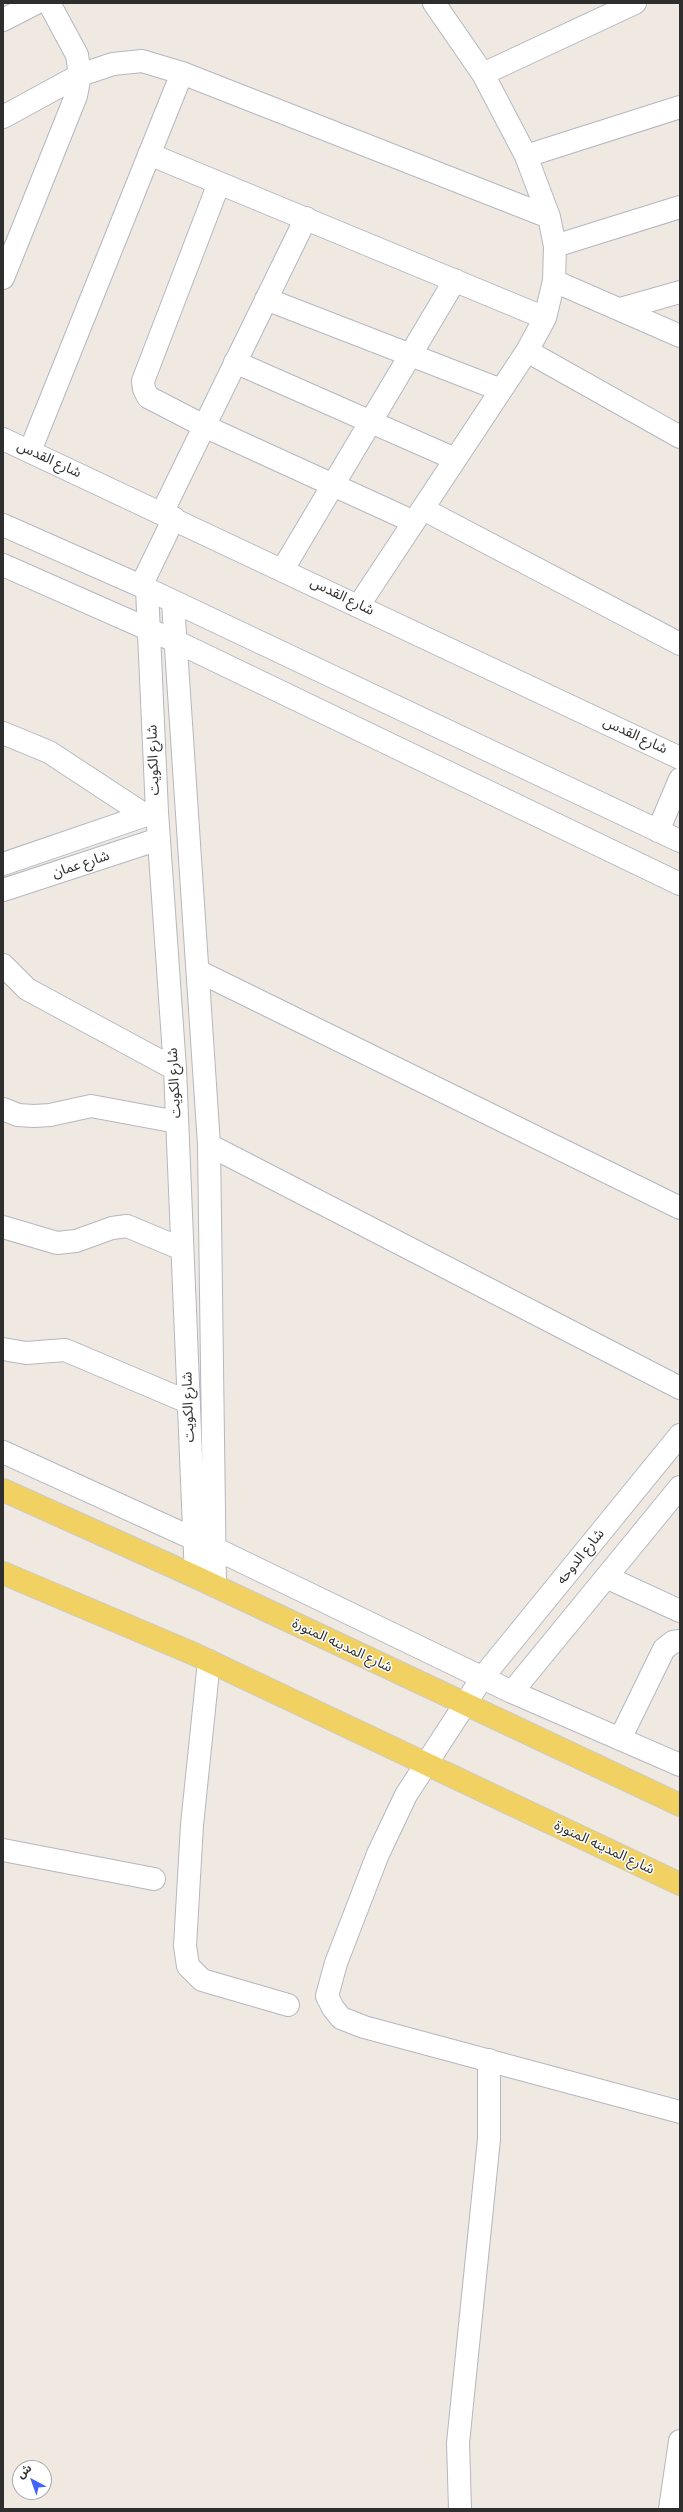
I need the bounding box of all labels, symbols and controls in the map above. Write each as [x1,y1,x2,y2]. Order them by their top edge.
street label: شارع القدس [14,438,84,482]
street label: شارع القدس [307,574,377,620]
street label: شارع القدس [600,714,670,758]
street label: شارع الكويت [144,724,164,796]
street label: شارع عمان [50,848,112,882]
street label: شارع الكويت [165,1047,185,1119]
street label: شارع الكويت [179,1371,199,1443]
street label: شارع الدوحه [554,1526,608,1588]
street label: شارع المدينه المنورة [289,1615,395,1677]
street label: شارع المدينه المنورة [551,1817,657,1879]
north arrow [12,2460,52,2500]
text: ش [14,2461,34,2481]

